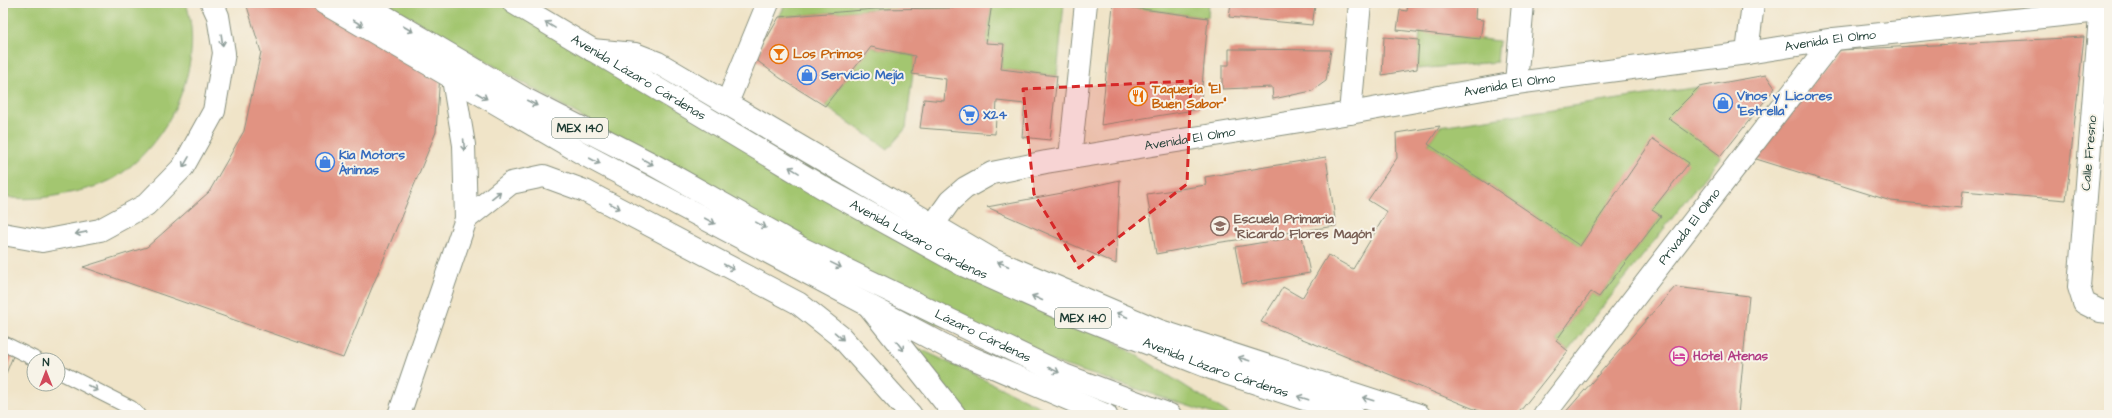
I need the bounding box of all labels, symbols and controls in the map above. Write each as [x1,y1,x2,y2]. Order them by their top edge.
one-way arrow [352,19,364,27]
one-way arrow [544,20,556,28]
one-way arrow [402,26,414,34]
street label: Avenida El Olmo [1783,26,1878,56]
street label: Avenida Lázaro Cárdenas [568,30,710,125]
one-way arrow [218,33,226,46]
bar icon: Los Primos [768,43,790,65]
place label: Los Primos [793,45,863,63]
shop icon: Servicio Mejía [796,64,818,86]
place label: Servicio Mejía [820,66,904,85]
street label: Avenida El Olmo [1462,69,1557,101]
place label: Taquería "El Buen Sabor" [1151,80,1227,113]
restaurant icon: Taquería "El Buen Sabor" [1127,85,1149,107]
place label: Vinos y Licores "Estrella" [1736,87,1833,120]
one-way arrow [476,92,488,100]
shop icon: Vinos y Licores "Estrella" [1712,92,1734,114]
one-way arrow [526,100,538,107]
supermarket icon: X24 [958,104,980,126]
place label: X24 [983,106,1007,124]
street label: Calle Fresno [2077,114,2101,191]
road number: MEX 140 [552,118,608,138]
street label: Avenida El Olmo [1143,122,1238,155]
one-way arrow [460,138,467,151]
place label: Kia Motors Ánimas [339,146,405,179]
shop icon: Kia Motors Ánimas [314,151,336,173]
one-way arrow [181,156,189,168]
one-way arrow [589,157,601,165]
one-way arrow [641,159,653,166]
one-way arrow [789,166,800,174]
street label: Privada El Olmo [1654,184,1725,269]
one-way arrow [491,190,501,199]
street label: Avenida Lázaro Cárdenas [847,195,991,284]
one-way arrow [608,203,620,210]
place label: Escuela Primaria "Ricardo Flores Magón" [1234,210,1376,245]
school or university icon: Escuela Primaria "Ricardo Flores Magón" [1209,215,1231,237]
one-way arrow [704,218,716,226]
one-way arrow [755,222,767,230]
one-way arrow [75,229,88,237]
one-way arrow [997,260,1009,267]
one-way arrow [830,262,842,269]
one-way arrow [723,264,735,271]
one-way arrow [1032,294,1044,302]
street label: Lázaro Cárdenas [932,305,1035,367]
road number: MEX 140 [1055,308,1111,328]
one-way arrow [1117,311,1129,318]
one-way arrow [834,331,844,341]
street label: Avenida Lázaro Cárdenas [1140,333,1292,402]
one-way arrow [896,341,905,352]
hotel icon: Hotel Atenas [1668,345,1690,367]
place label: Hotel Atenas [1693,347,1768,365]
north arrow [26,352,66,392]
text: N [43,355,50,370]
one-way arrow [1239,355,1251,363]
one-way arrow [1048,367,1060,374]
one-way arrow [86,385,98,393]
one-way arrow [1297,394,1309,402]
one-way arrow [1362,395,1375,402]

